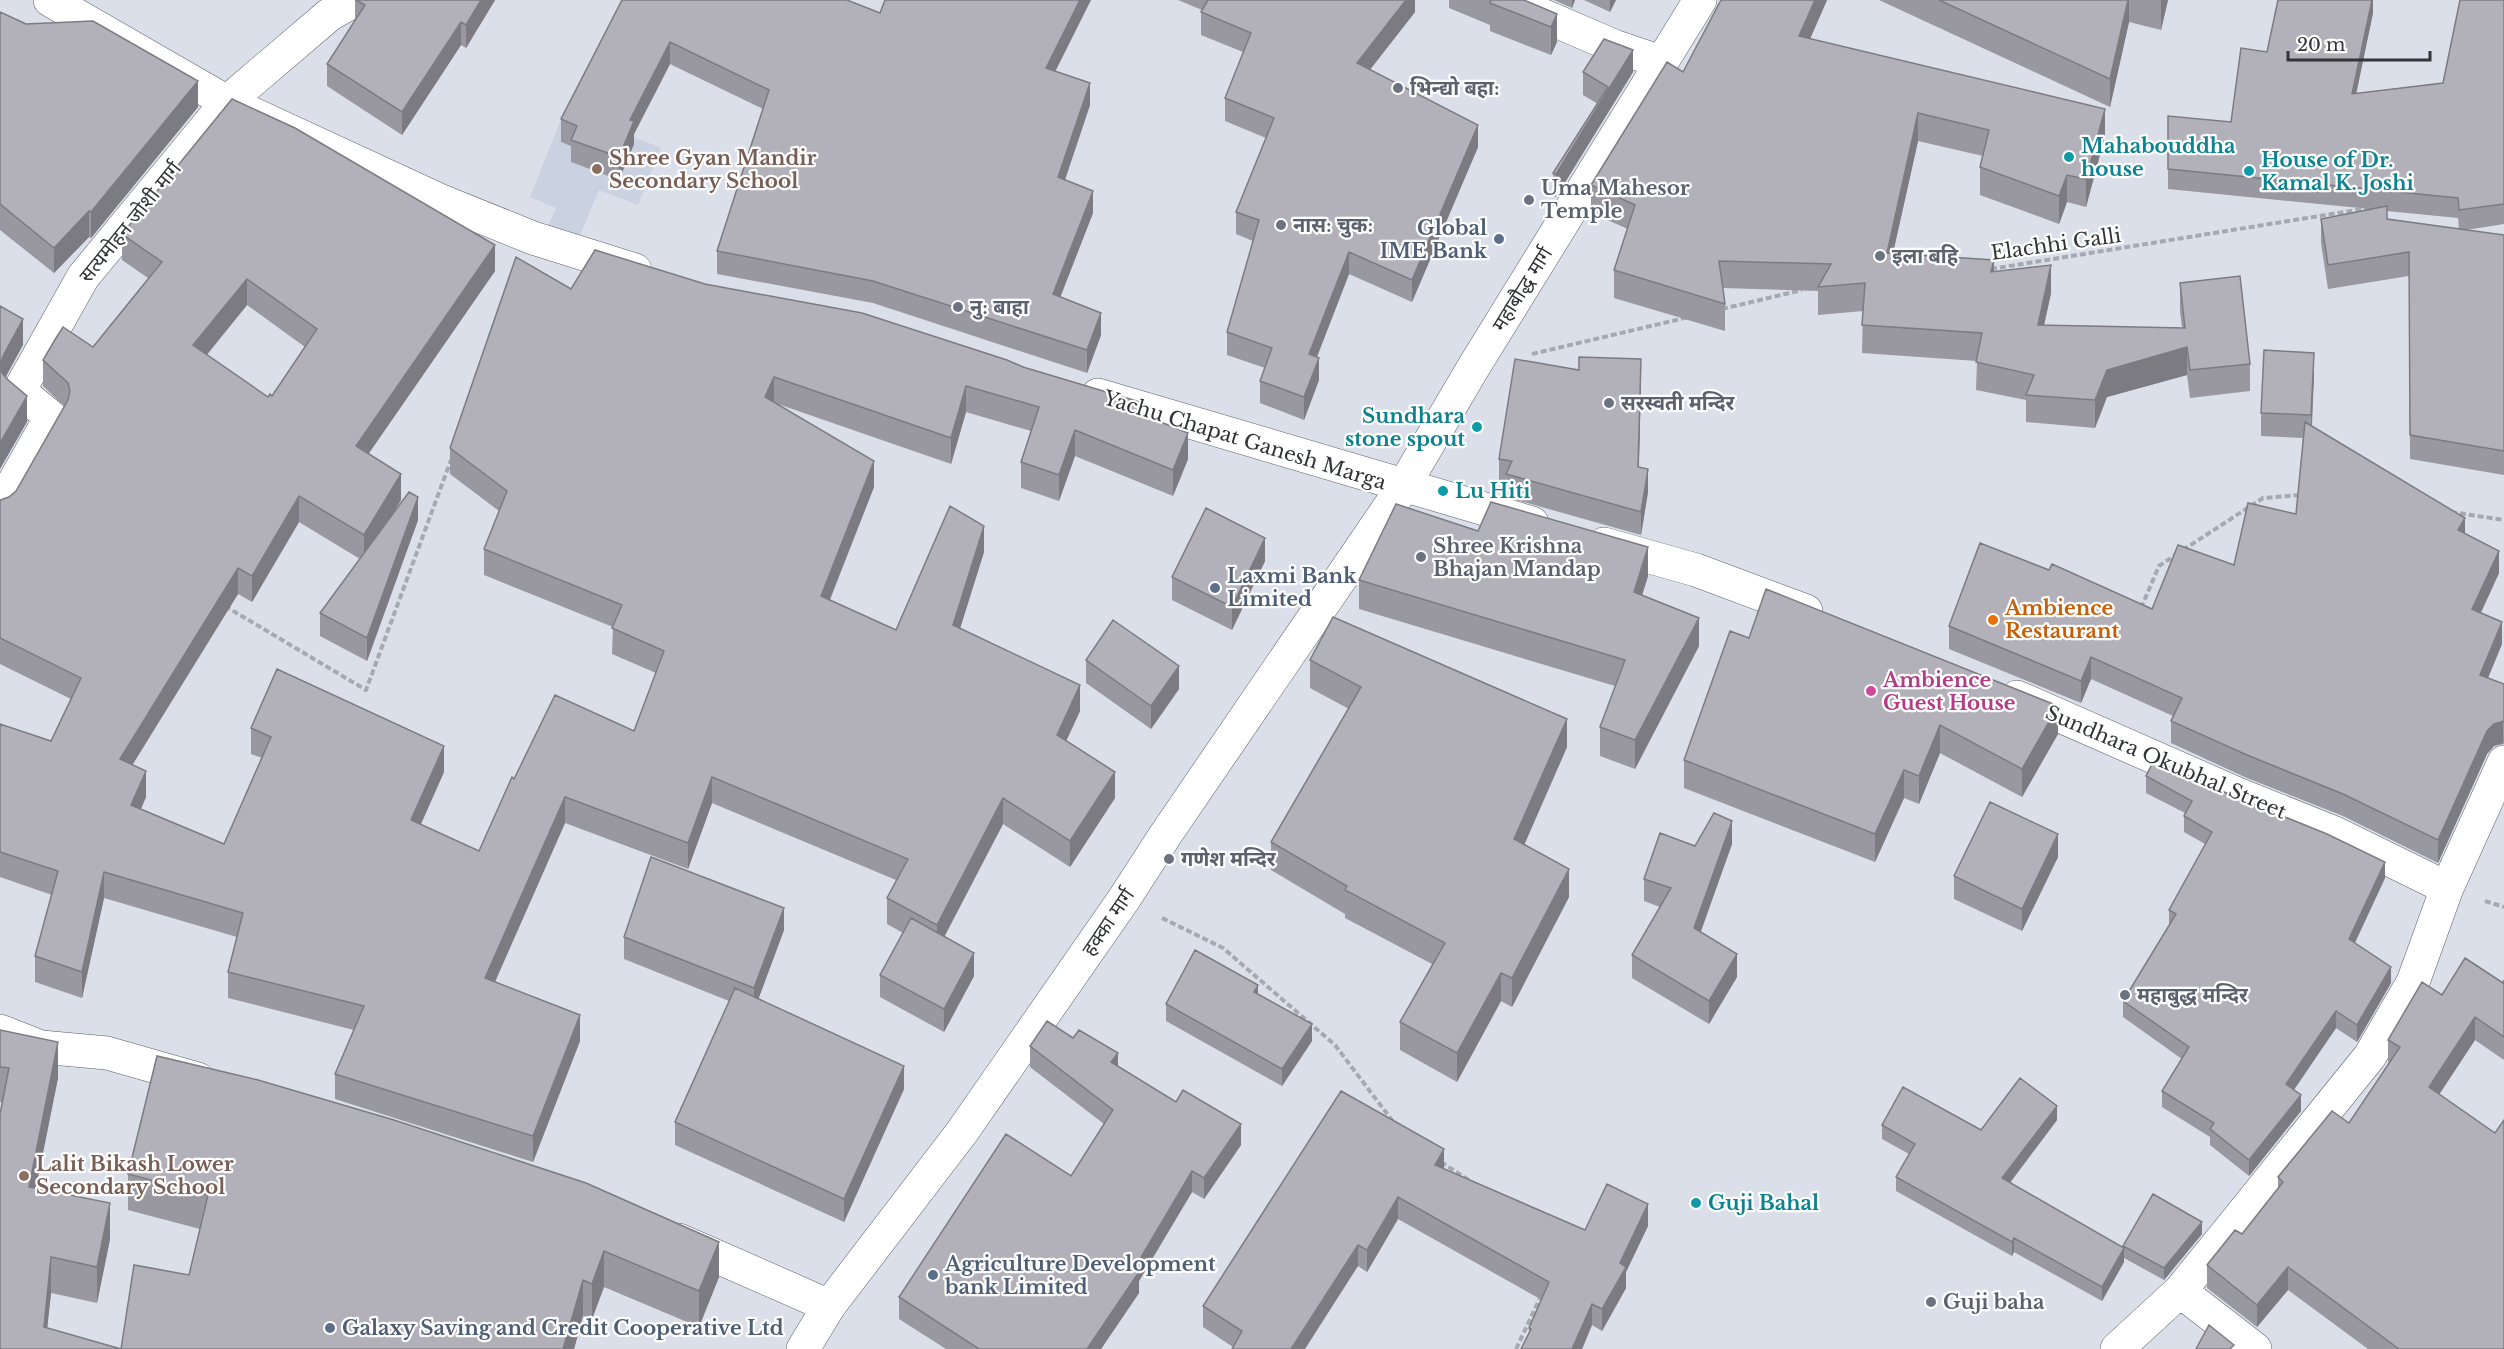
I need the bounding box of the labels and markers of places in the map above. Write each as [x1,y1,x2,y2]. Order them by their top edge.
place label: भिन्द्यो बहा: [1410,76,1500,100]
marker: भिन्द्यो बहा: [1391,81,1405,95]
place label: Mahabouddha house [2081,134,2236,181]
place label: Shree Gyan Mandir Secondary School [609,146,816,193]
place label: House of Dr. Kamal K. Joshi [2261,148,2414,195]
marker: Mahabouddha house [2062,150,2076,164]
marker: Shree Gyan Mandir Secondary School [590,162,604,176]
marker: House of Dr. Kamal K. Joshi [2242,164,2256,178]
place label: Uma Mahesor Temple [1541,176,1690,223]
marker: Uma Mahesor Temple [1522,193,1536,207]
place label: नास: चुक: [1293,213,1373,238]
place label: Global IME Bank [1380,216,1488,263]
marker: नास: चुक: [1274,218,1288,232]
marker: Global IME Bank [1492,232,1506,246]
place label: इला बहि [1892,244,1959,268]
marker: इला बहि [1873,249,1887,263]
place label: नु: बाहा [970,295,1030,320]
marker: नु: बाहा [951,300,965,314]
place label: सरस्वती मन्दिर [1621,391,1735,415]
marker: सरस्वती मन्दिर [1602,396,1616,410]
place label: Sundhara stone spout [1345,404,1466,451]
marker: Sundhara stone spout [1470,420,1484,434]
place label: Lu Hiti [1455,479,1530,503]
marker: Lu Hiti [1436,484,1450,498]
place label: Shree Krishna Bhajan Mandap [1433,534,1601,581]
marker: Shree Krishna Bhajan Mandap [1414,550,1428,564]
place label: Laxmi Bank Limited [1227,564,1357,611]
marker: Laxmi Bank Limited [1208,581,1222,595]
place label: Ambience Restaurant [2004,596,2119,643]
marker: Ambience Restaurant [1986,613,2000,627]
place label: Ambience Guest House [1882,668,2016,715]
marker: Ambience Guest House [1864,684,1878,698]
place label: गणेश मन्दिर [1181,847,1277,871]
marker: गणेश मन्दिर [1162,852,1176,866]
place label: महाबुद्ध मन्दिर [2137,983,2249,1008]
marker: महाबुद्ध मन्दिर [2118,988,2132,1002]
place label: Lalit Bikash Lower Secondary School [36,1152,234,1199]
marker: Lalit Bikash Lower Secondary School [17,1169,31,1183]
place label: Guji Bahal [1708,1191,1819,1215]
marker: Guji Bahal [1689,1196,1703,1210]
place label: Agriculture Development bank Limited [944,1252,1216,1299]
marker: Agriculture Development bank Limited [926,1268,940,1282]
place label: Guji baha [1943,1290,2045,1314]
marker: Guji baha [1924,1295,1938,1309]
place label: Galaxy Saving and Credit Cooperative Ltd [342,1316,784,1340]
marker: Galaxy Saving and Credit Cooperative Ltd [323,1321,337,1335]

